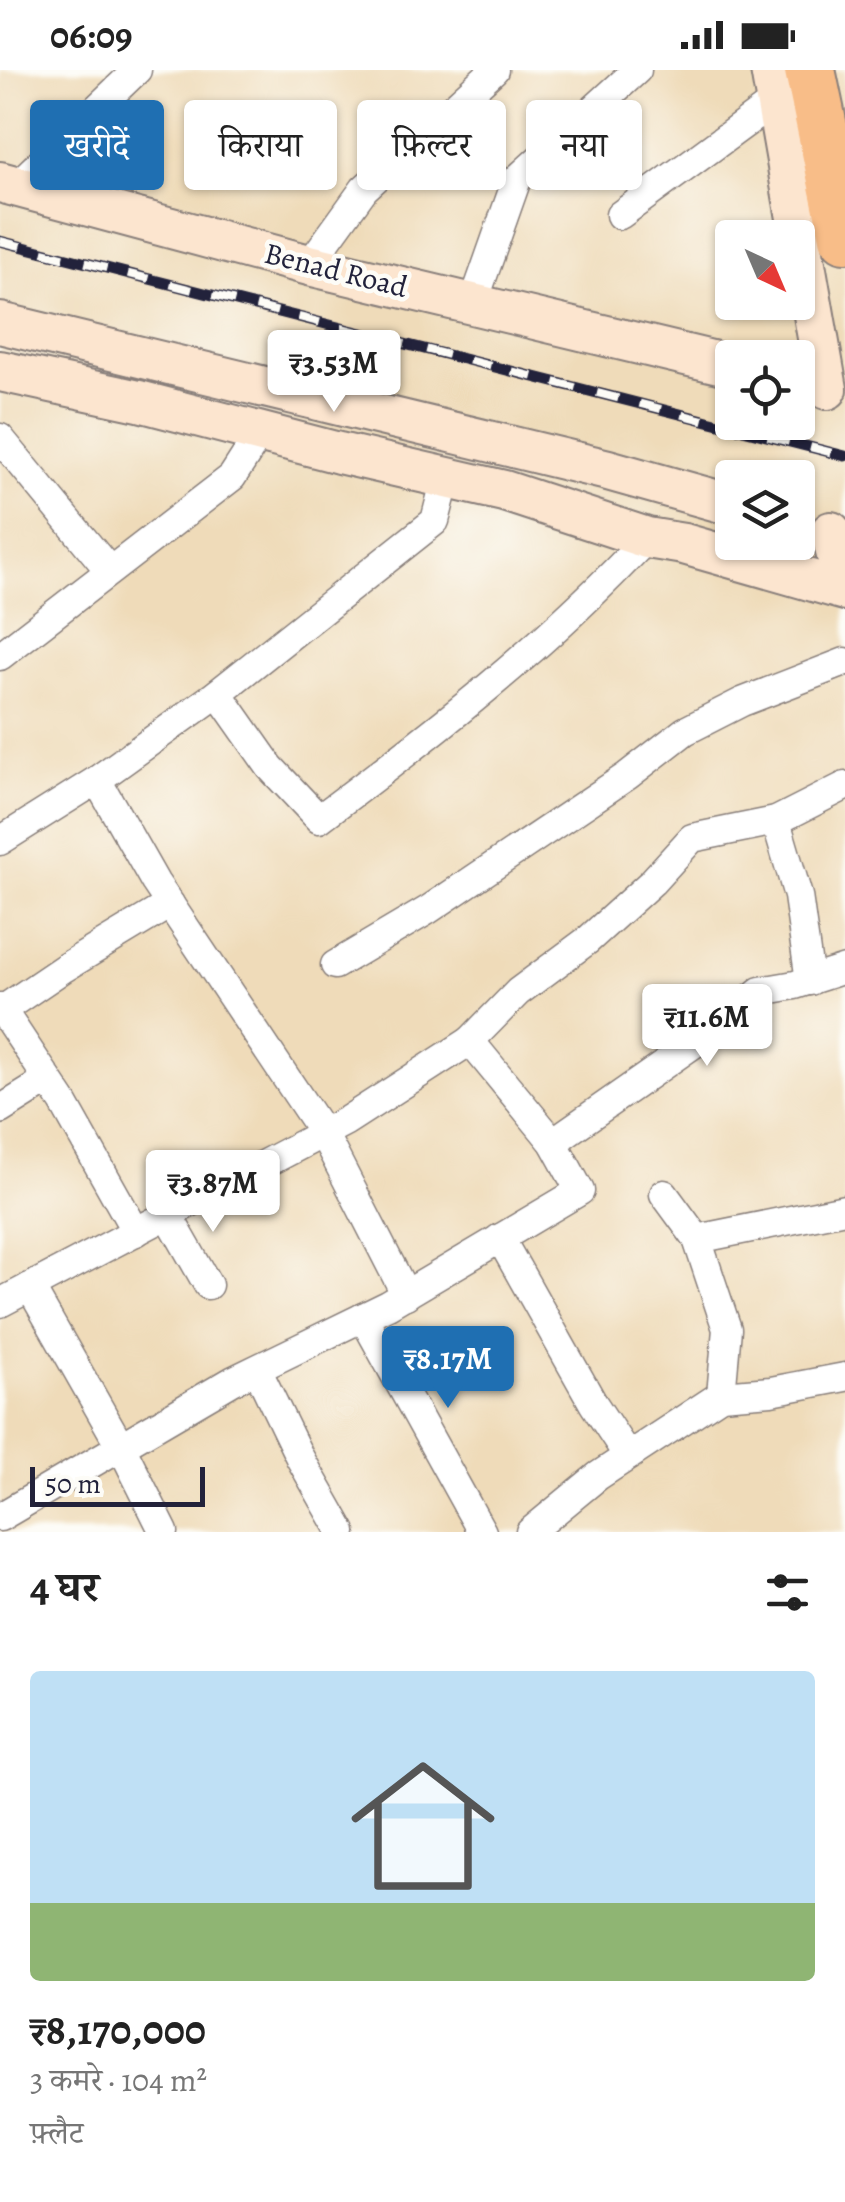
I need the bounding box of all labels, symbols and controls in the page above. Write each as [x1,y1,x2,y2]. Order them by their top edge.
text: 06:09 [50,9,133,61]
chip: खरीदें [30,100,164,190]
chip: किराया [184,100,337,190]
chip: फ़िल्टर [357,100,506,190]
chip: नया [526,100,642,190]
north arrow [715,220,815,320]
map controls [715,220,815,560]
street label: Benad Road [260,233,413,307]
pin: ₹3.53M [253,330,415,415]
text: ₹3.53M [290,340,378,384]
button: locate [715,340,815,440]
button: layers [715,460,815,560]
pin: ₹11.6M [626,984,788,1069]
text: ₹11.6M [664,994,750,1038]
pin: ₹3.87M [132,1150,294,1235]
text: ₹3.87M [168,1160,258,1204]
pin: ₹8.17M [367,1326,529,1411]
text: ₹8.17M [404,1336,492,1380]
scale bar [30,1462,205,1506]
text: 50 m [45,1465,101,1503]
text: 4 घर [30,1558,99,1615]
icon: filters [760,1565,815,1620]
icon: home [333,1736,513,1916]
text: ₹8,170,000 [30,2001,206,2058]
text: 3 कमरे · 104 m² [30,2058,207,2102]
text: फ़्लैट [30,2111,83,2155]

